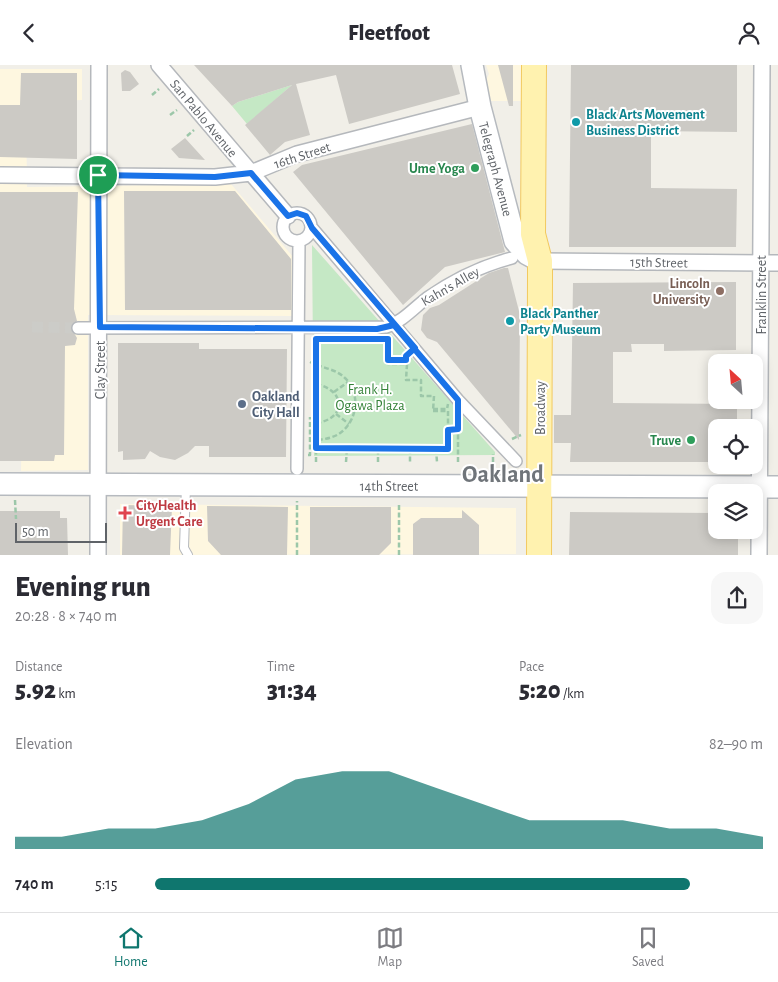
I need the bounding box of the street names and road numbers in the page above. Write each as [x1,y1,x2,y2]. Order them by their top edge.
street label: San Pablo Avenue [167,77,240,160]
street label: Telegraph Avenue [476,120,514,218]
street label: 16th Street [272,140,333,172]
street label: 15th Street [630,255,688,271]
street label: Franklin Street [755,255,769,335]
street label: Kahn's Alley [419,265,482,309]
street label: Clay Street [94,340,108,399]
street label: Broadway [534,381,548,435]
street label: 14th Street [360,480,419,494]

